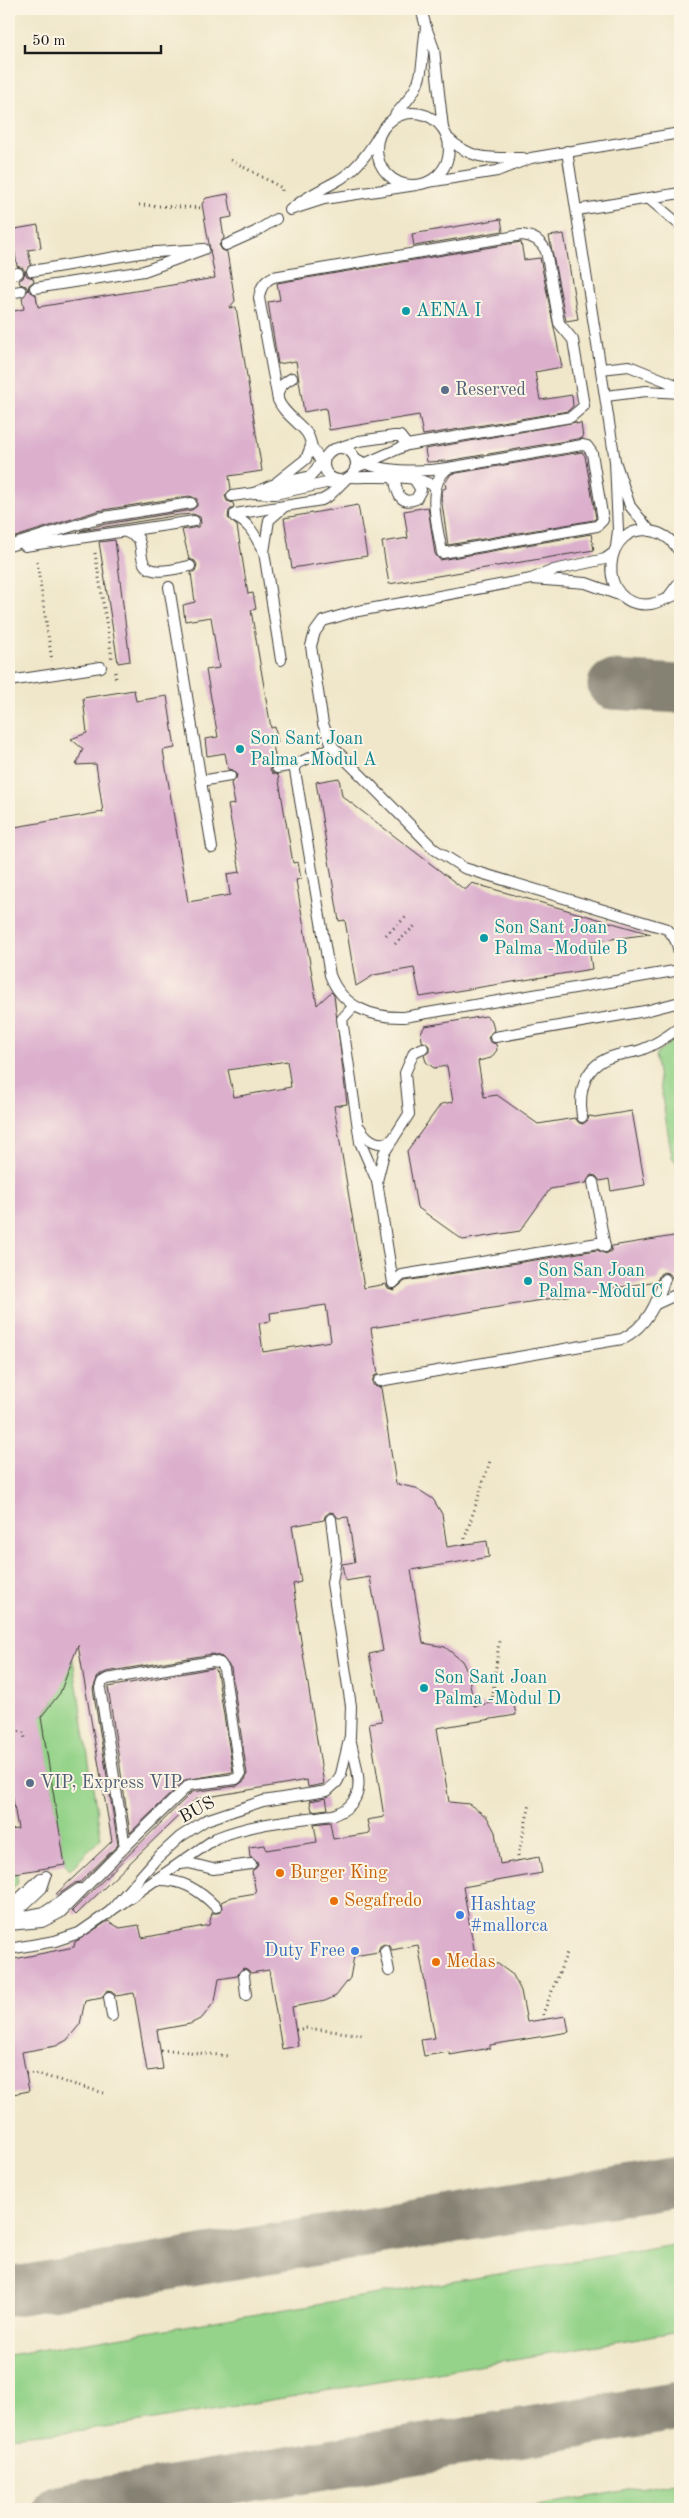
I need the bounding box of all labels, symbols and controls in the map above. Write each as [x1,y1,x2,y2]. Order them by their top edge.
scale bar [25,22,161,54]
text: 50 m [32,34,66,49]
place label: AENA I [416,302,481,320]
marker: AENA I [400,305,412,317]
place label: Reserved [455,381,526,399]
marker: Reserved [439,384,451,396]
place label: Son Sant Joan Palma -Mòdul A [250,730,377,769]
marker: Son Sant Joan Palma -Mòdul A [234,743,246,755]
place label: Son Sant Joan Palma -Module B [494,919,628,958]
marker: Son Sant Joan Palma -Module B [478,932,490,944]
place label: Son San Joan Palma -Mòdul C [538,1262,663,1301]
marker: Son San Joan Palma -Mòdul C [522,1275,534,1287]
place label: Son Sant Joan Palma -Mòdul D [434,1669,561,1708]
marker: Son Sant Joan Palma -Mòdul D [418,1682,430,1694]
place label: VIP, Express VIP [40,1774,182,1792]
marker: VIP, Express VIP [24,1777,36,1789]
street label: BUS [176,1793,218,1827]
place label: Burger King [290,1864,388,1882]
marker: Burger King [274,1867,286,1879]
place label: Segafredo [344,1892,422,1910]
marker: Segafredo [328,1895,340,1907]
place label: Hashtag #mallorca [470,1896,548,1935]
marker: Hashtag #mallorca [454,1909,466,1921]
place label: Duty Free [264,1942,345,1960]
marker: Duty Free [349,1945,361,1957]
place label: Medas [446,1953,496,1971]
marker: Medas [430,1956,442,1968]

